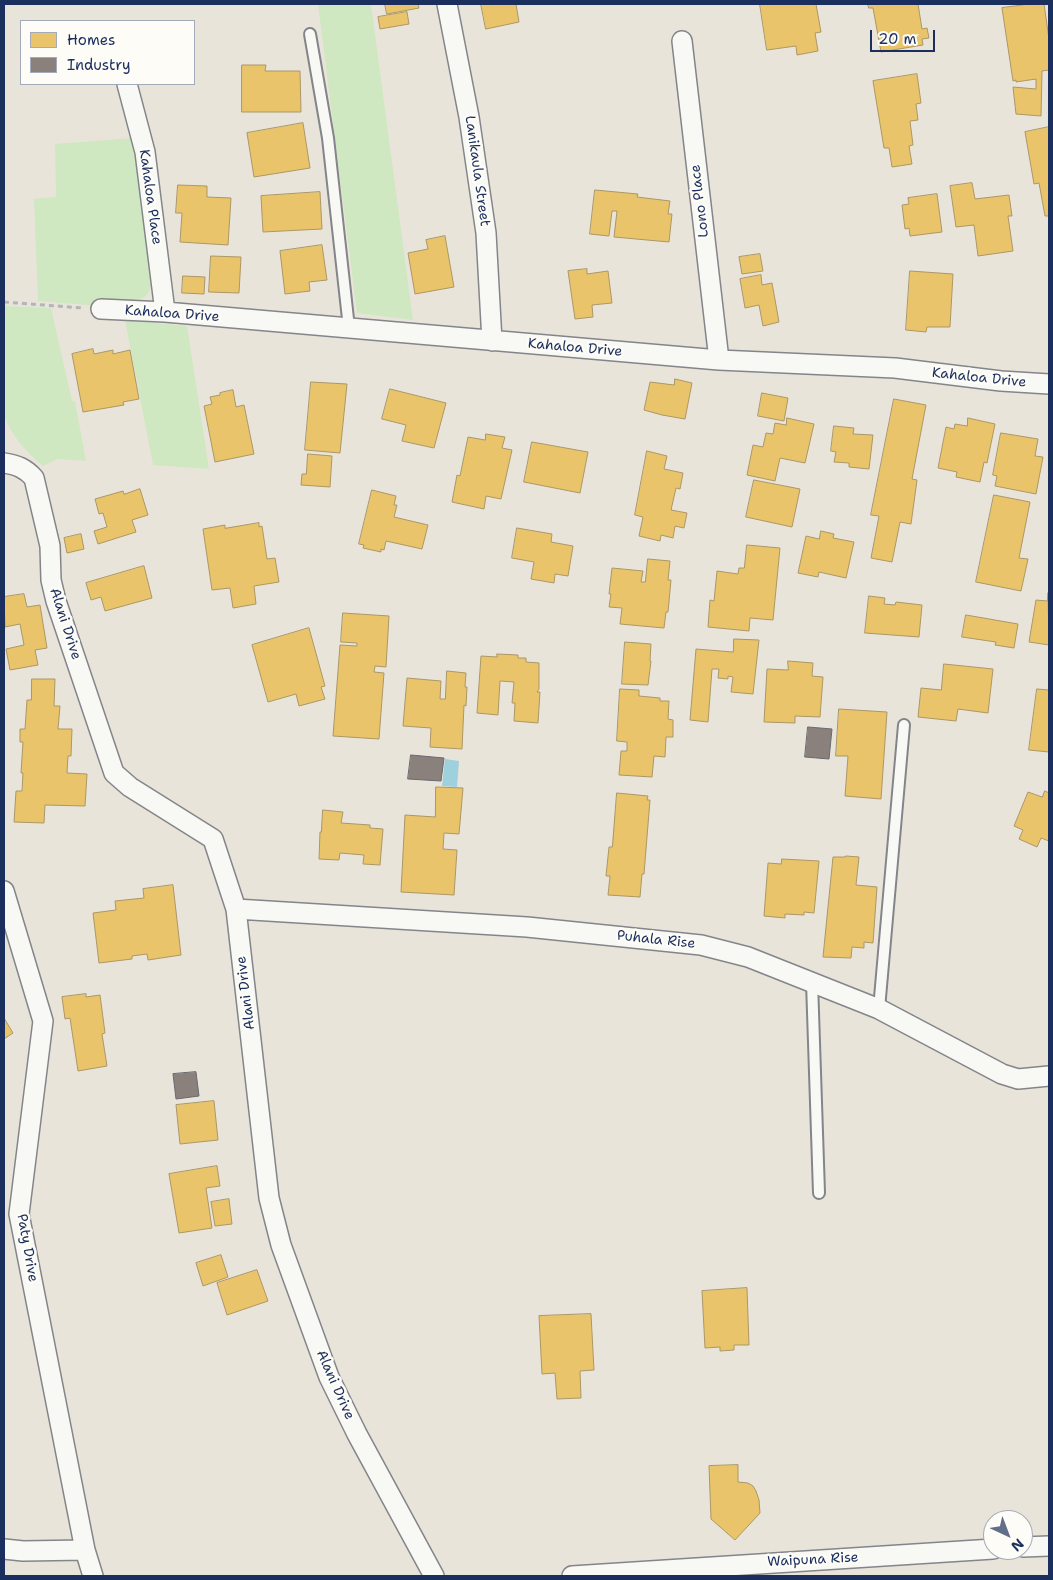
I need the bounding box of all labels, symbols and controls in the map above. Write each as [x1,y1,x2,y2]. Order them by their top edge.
legend [20,20,195,85]
scale bar [873,20,938,52]
text: 20 m [878,29,917,49]
text: Homes [67,30,115,50]
text: Industry [67,55,131,75]
street label: Lanikaula Street [461,115,493,227]
street label: Kahaloa Place [135,148,165,246]
street label: Lono Place [687,164,713,238]
street label: Kahaloa Drive [124,302,220,326]
street label: Kahaloa Drive [527,335,623,361]
street label: Kahaloa Drive [931,365,1027,391]
street label: Alani Drive [45,586,85,662]
street label: Puhala Rise [616,928,696,952]
street label: Alani Drive [233,955,259,1031]
street label: Paty Drive [13,1213,41,1283]
street label: Alani Drive [312,1348,358,1422]
north arrow [983,1510,1033,1560]
text: N [1007,1535,1028,1556]
street label: Waipuna Rise [767,1549,859,1571]

